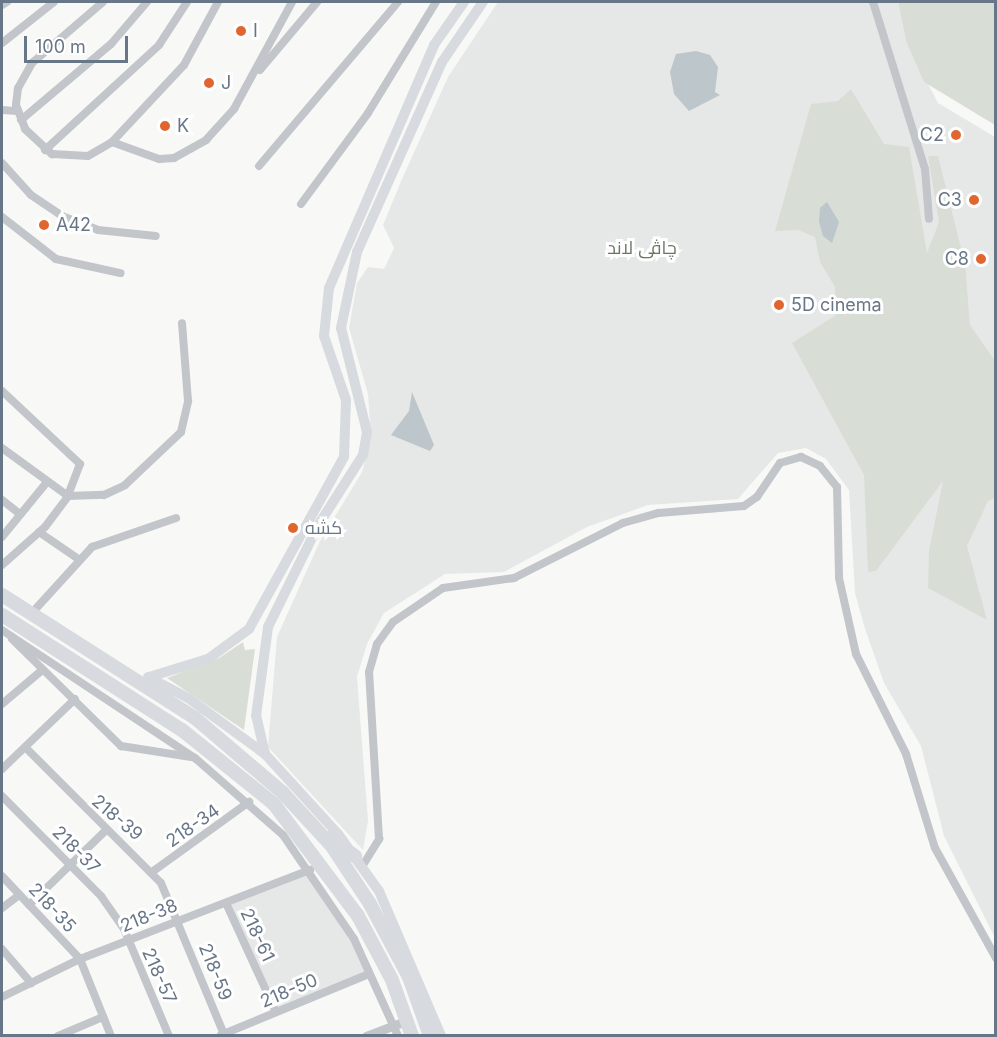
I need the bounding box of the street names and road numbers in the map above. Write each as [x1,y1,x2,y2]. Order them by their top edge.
street label: 218-39 [87,791,147,845]
street label: 218-34 [162,800,224,852]
street label: 218-37 [48,822,104,878]
street label: 218-35 [24,879,80,937]
street label: 218-38 [117,895,181,937]
street label: 218-61 [235,905,279,965]
street label: 218-59 [194,940,236,1004]
street label: 218-57 [137,945,181,1007]
street label: 218-50 [257,969,321,1013]

